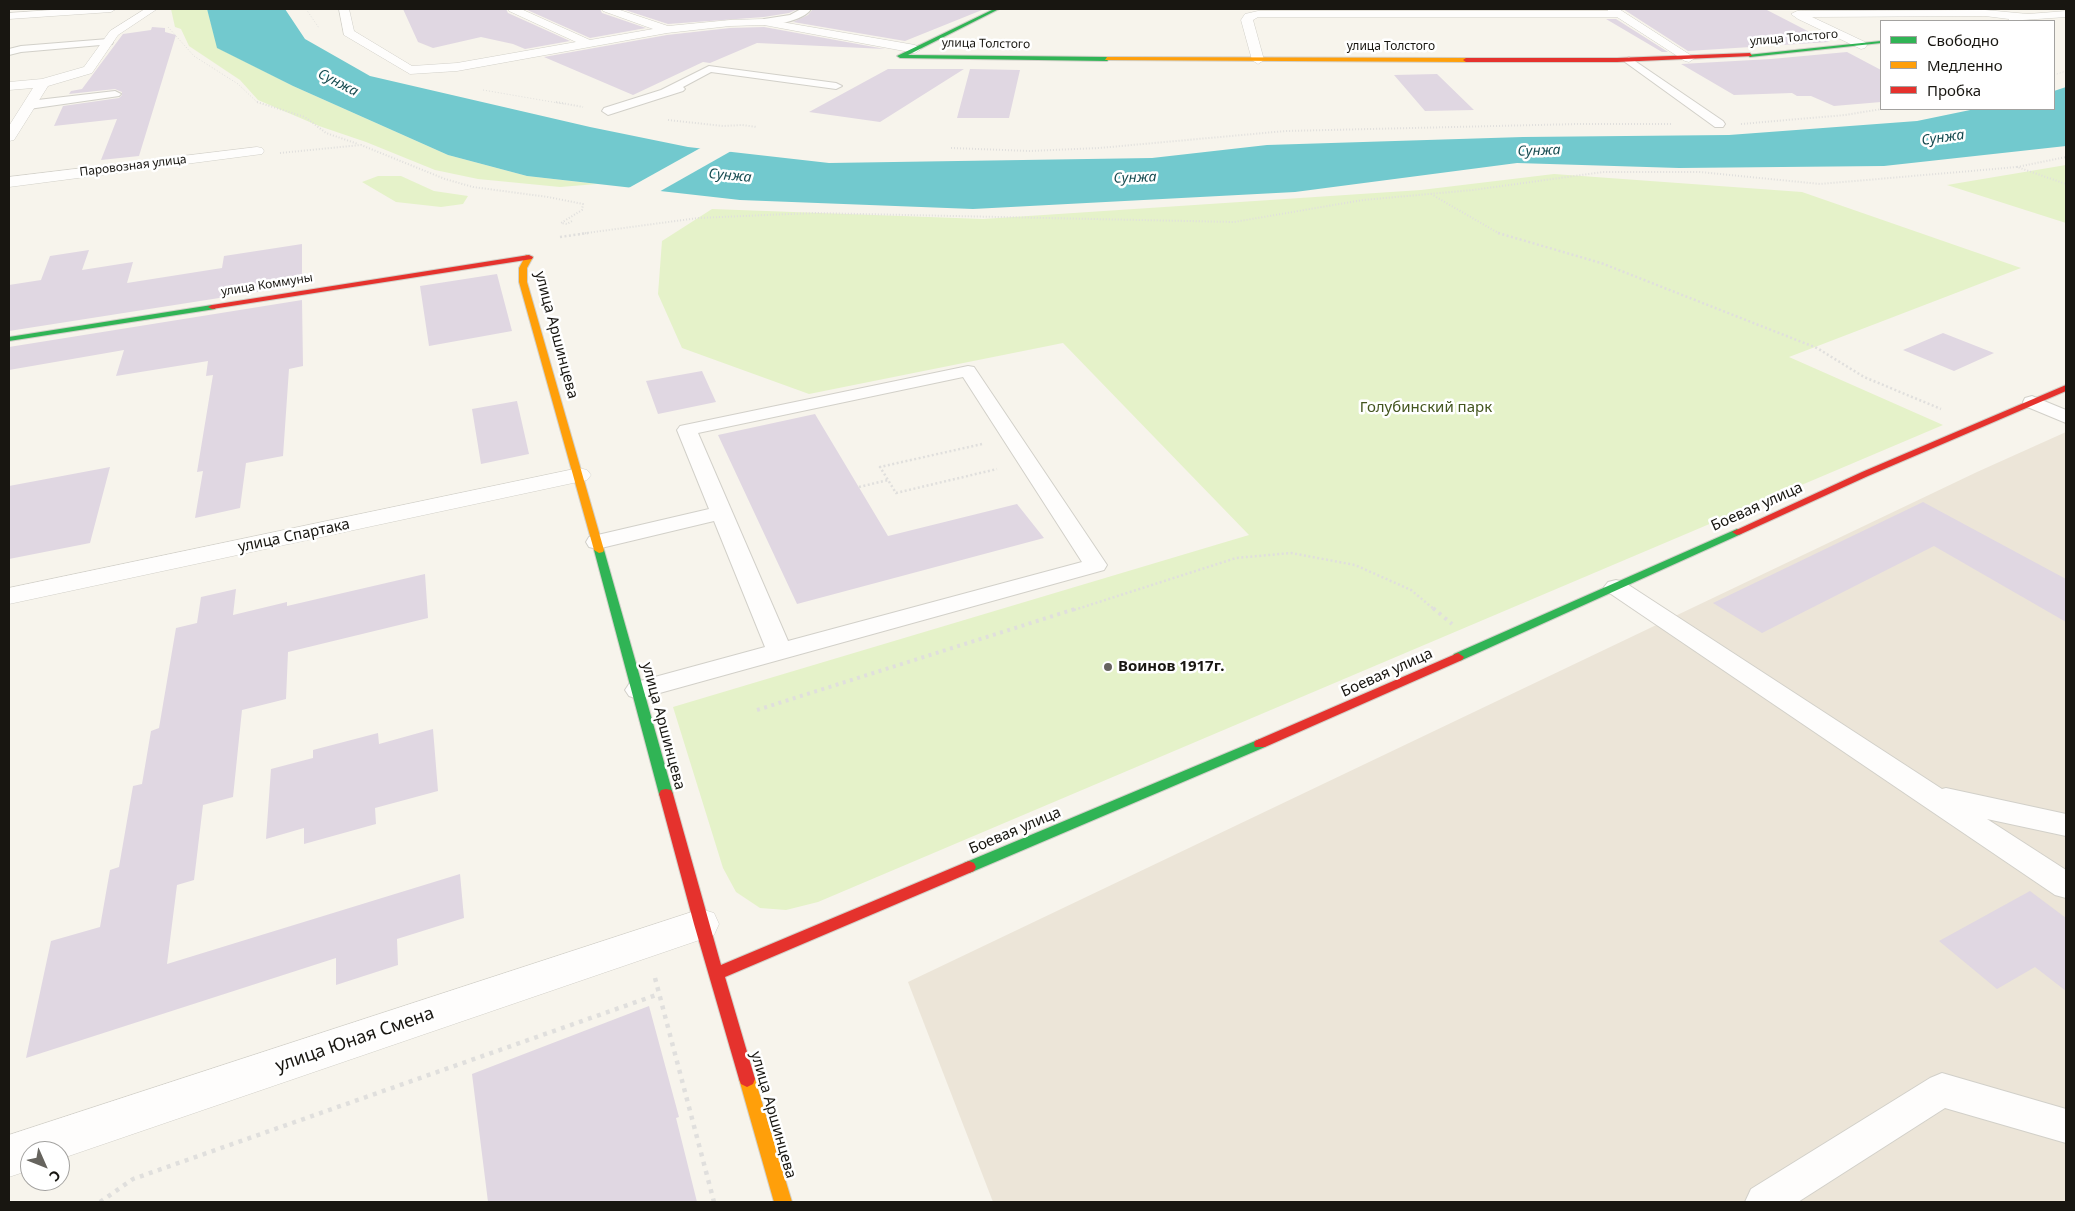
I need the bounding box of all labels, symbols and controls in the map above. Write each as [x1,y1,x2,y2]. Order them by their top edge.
legend [1880,20,2055,110]
street label: улица Толстого [1749,27,1839,49]
text: Свободно [1927,30,1999,50]
street label: улица Толстого [942,36,1030,52]
street label: улица Толстого [1347,40,1435,54]
text: Медленно [1927,55,2003,75]
water label: Сунжа [315,66,361,100]
text: Пробка [1927,80,1981,100]
water label: Сунжа [1921,127,1965,149]
water label: Сунжа [1517,142,1561,160]
street label: Паровозная улица [79,152,187,180]
water label: Сунжа [708,166,752,186]
water label: Сунжа [1113,169,1157,187]
street label: улица Аршинцева [530,269,582,401]
street label: улица Коммуны [220,271,314,299]
park label: Голубинский парк [1360,399,1492,417]
street label: Боевая улица [1708,479,1806,535]
street label: улица Спартака [236,515,352,557]
street label: Боевая улица [1338,645,1436,701]
place label: Воинов 1917г. [1118,658,1224,676]
street label: улица Аршинцева [637,660,689,792]
marker: Воинов 1917г. [1102,661,1114,673]
street label: Боевая улица [966,804,1064,858]
street label: улица Юная Смена [273,1003,437,1077]
street label: улица Аршинцева [746,1049,800,1181]
north arrow [20,1141,70,1191]
text: С [45,1166,65,1186]

